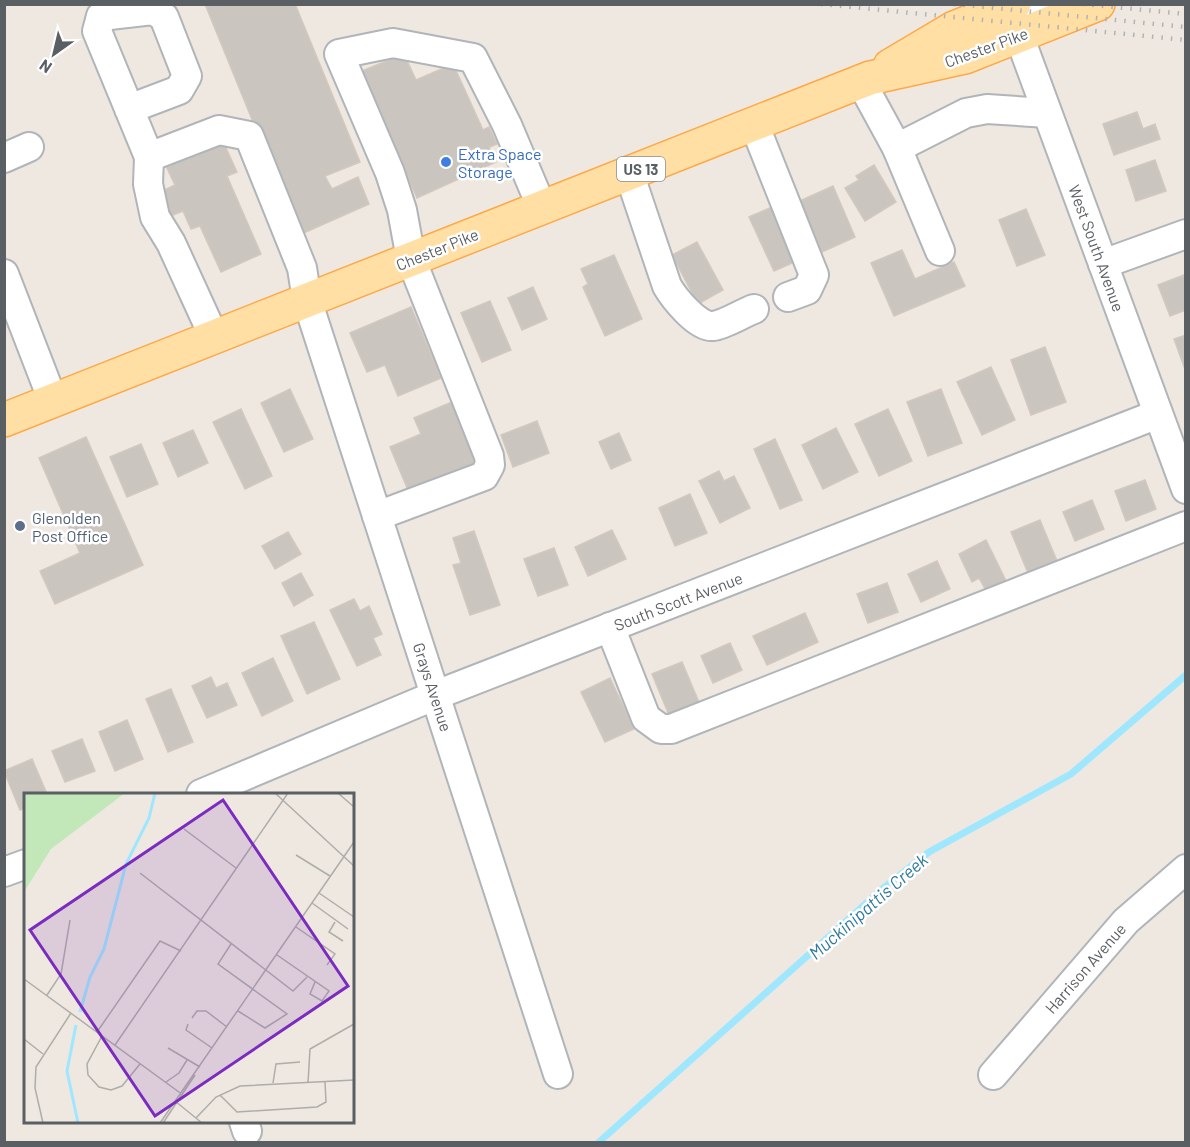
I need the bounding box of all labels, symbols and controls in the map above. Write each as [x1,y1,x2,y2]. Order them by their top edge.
street label: Chester Pike [942,23,1030,71]
north arrow [24,24,84,84]
text: N [36,56,55,78]
place label: Extra Space Storage [458,144,541,181]
marker: Extra Space Storage [439,155,453,169]
road number: US 13 [617,157,665,181]
street label: West South Avenue [1065,182,1129,314]
street label: Chester Pike [393,224,481,274]
place label: Glenolden Post Office [32,508,108,545]
marker: Glenolden Post Office [13,519,27,533]
street label: South Scott Avenue [611,568,745,634]
street label: Grays Avenue [410,640,456,734]
inset map [24,793,354,1123]
water label: Muckinipattis Creek [804,848,932,964]
street label: Harrison Avenue [1041,919,1129,1017]

